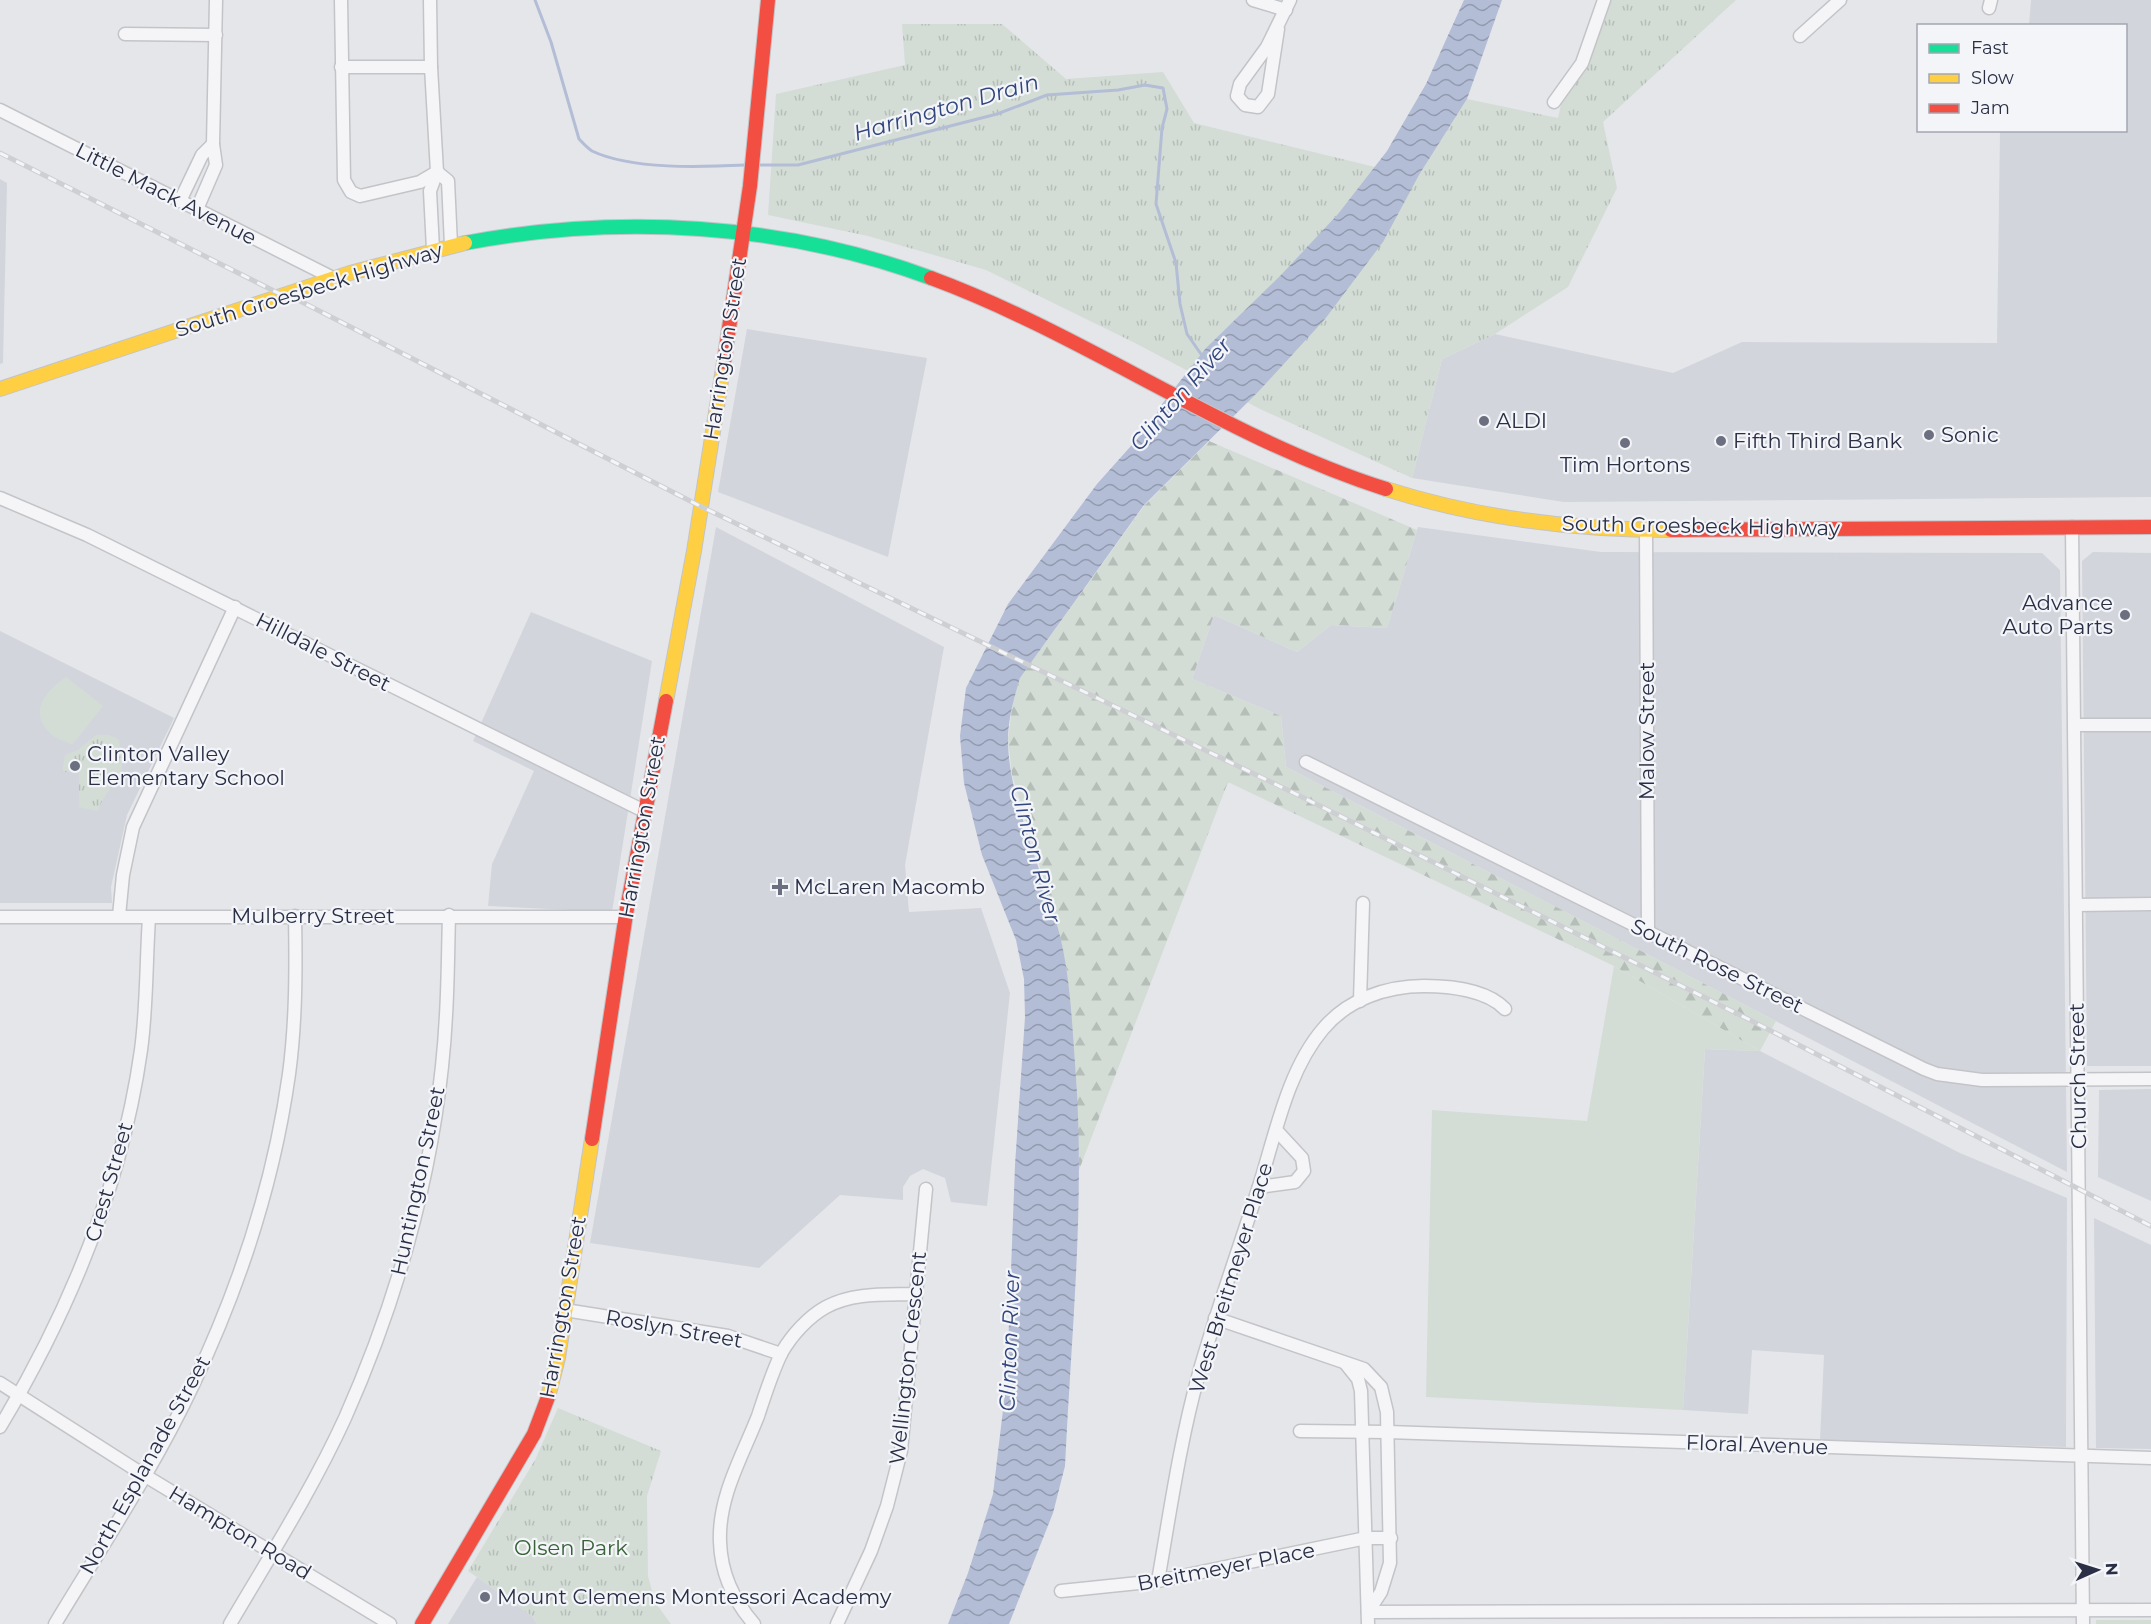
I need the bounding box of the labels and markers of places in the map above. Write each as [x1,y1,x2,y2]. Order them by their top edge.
place label: ALDI [1496,408,1547,433]
marker: ALDI [1477,414,1491,428]
place label: Sonic [1941,422,1999,447]
place label: Fifth Third Bank [1733,428,1902,453]
marker: Sonic [1922,428,1936,442]
marker: Fifth Third Bank [1714,434,1728,448]
marker: Tim Hortons [1618,436,1632,450]
place label: Tim Hortons [1560,452,1690,477]
place label: Advance Auto Parts [2003,590,2113,639]
marker: Advance Auto Parts [2118,608,2132,622]
place label: Clinton Valley Elementary School [87,741,285,790]
marker: Clinton Valley Elementary School [68,759,82,773]
place label: McLaren Macomb [794,874,985,899]
marker: McLaren Macomb [771,878,789,896]
place label: Mount Clemens Montessori Academy [497,1584,892,1609]
marker: Mount Clemens Montessori Academy [478,1590,492,1604]

